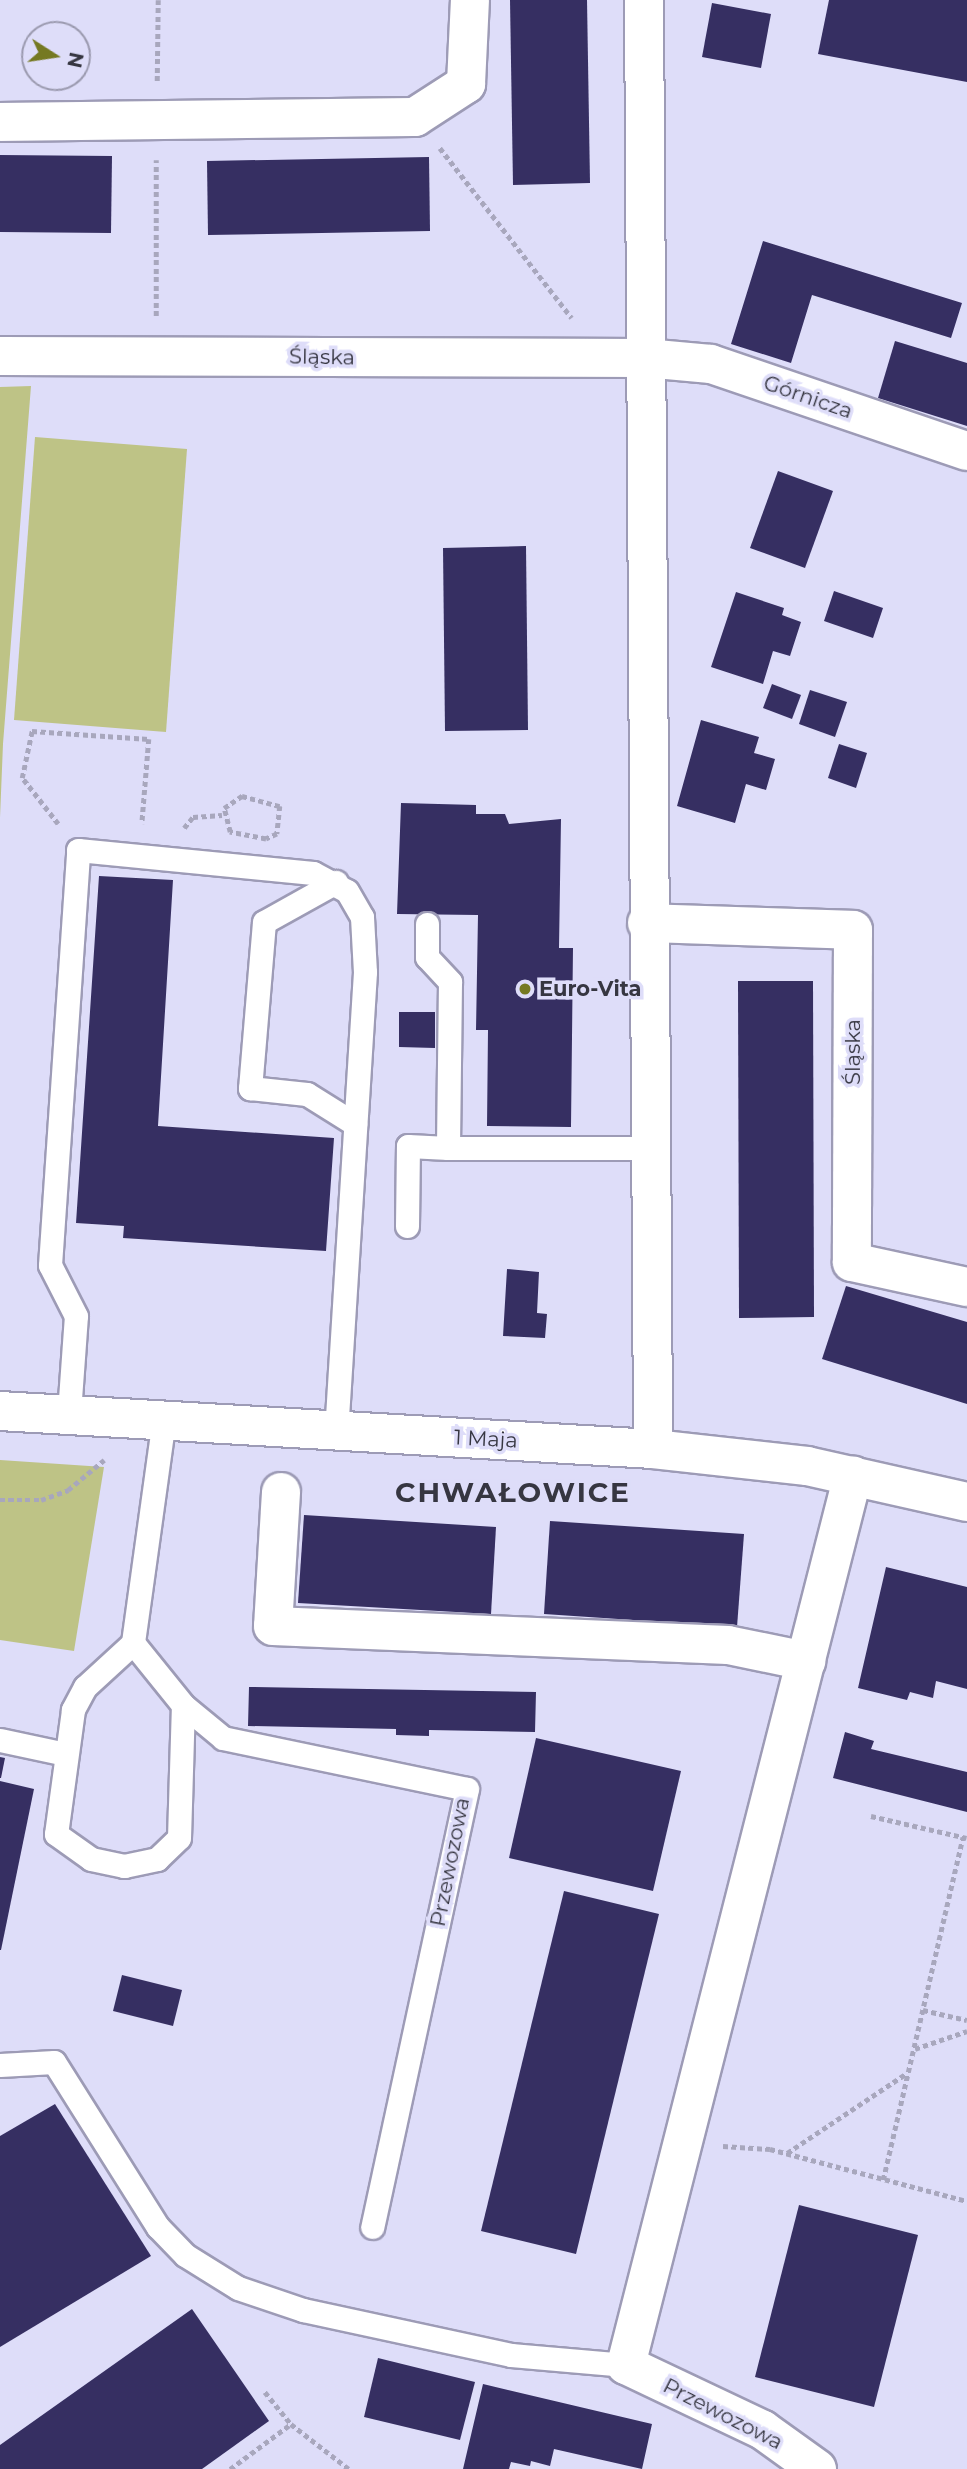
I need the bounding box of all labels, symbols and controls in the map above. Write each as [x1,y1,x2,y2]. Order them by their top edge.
north arrow [21,21,91,91]
text: N [62,50,88,70]
street label: Śląska [289,344,355,370]
street label: Górnicza [760,370,856,424]
place label: Euro-Vita [539,976,641,1002]
marker: Euro-Vita [517,981,533,997]
street label: Śląska [840,1019,866,1085]
street label: 1 Maja [454,1425,518,1453]
district label: CHWAŁOWICE [396,1475,630,1509]
street label: Przewozowa [425,1795,475,1929]
street label: Przewozowa [659,2373,787,2455]

